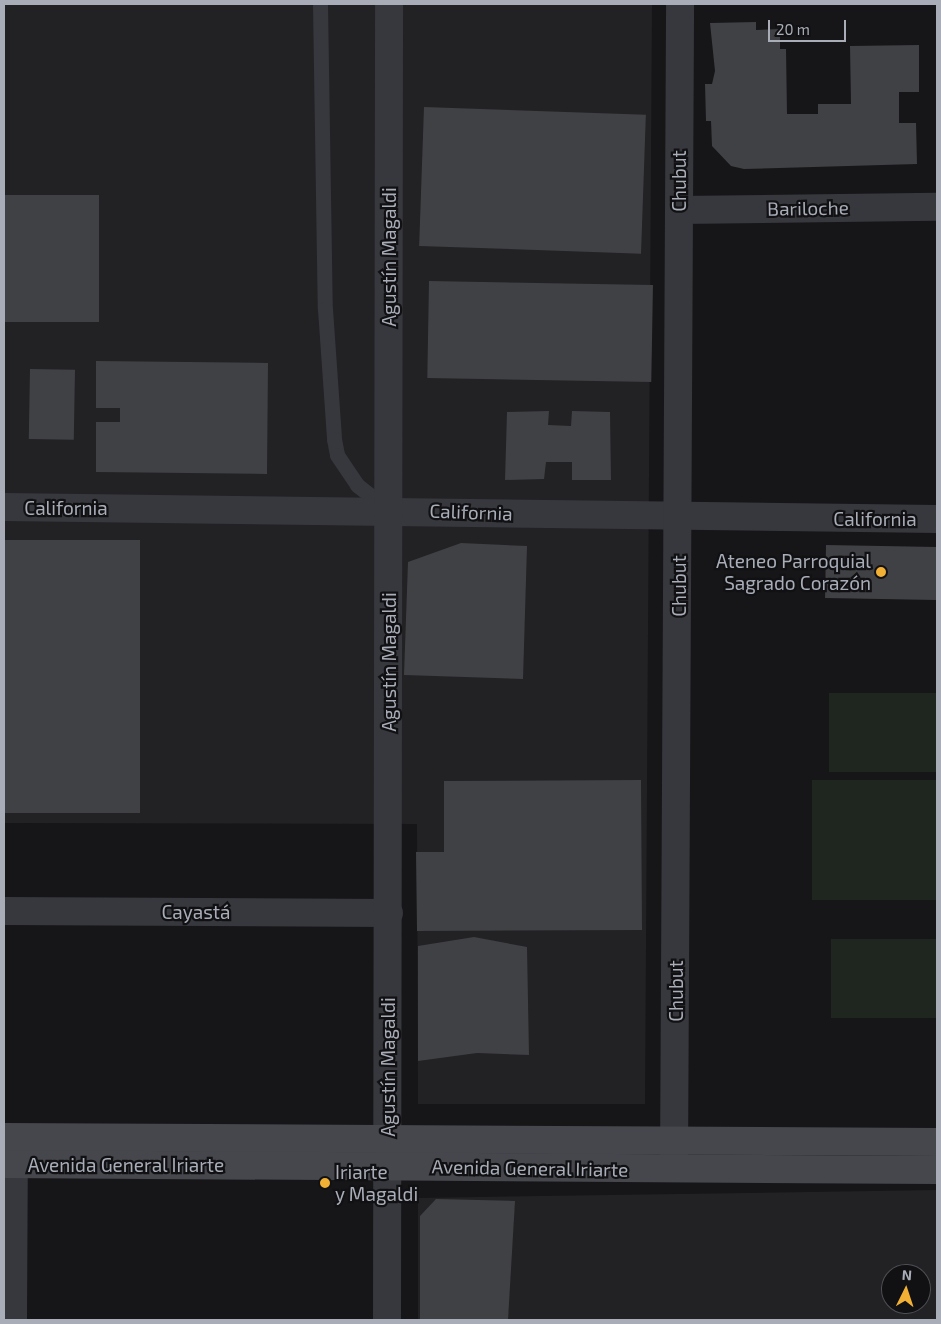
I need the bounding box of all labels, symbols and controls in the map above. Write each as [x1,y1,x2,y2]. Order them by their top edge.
scale bar [771,10,848,42]
text: 20 m [776,20,810,38]
street label: Chubut [668,150,690,212]
street label: Agustín Magaldi [378,187,400,327]
street label: Bariloche [767,196,849,220]
street label: California [24,497,108,519]
street label: California [429,499,513,525]
street label: California [833,508,917,530]
place label: Ateneo Parroquial Sagrado Corazón [716,550,871,594]
street label: Chubut [668,555,690,617]
marker: Ateneo Parroquial Sagrado Corazón [875,566,887,578]
street label: Agustín Magaldi [378,592,400,732]
street label: Cayastá [162,901,230,923]
street label: Chubut [665,960,687,1022]
street label: Agustín Magaldi [377,997,399,1137]
street label: Avenida General Iriarte [27,1154,225,1176]
street label: Avenida General Iriarte [431,1155,629,1181]
place label: Iriarte y Magaldi [335,1161,419,1205]
marker: Iriarte y Magaldi [319,1177,331,1189]
north arrow [881,1264,931,1314]
text: N [901,1266,913,1283]

